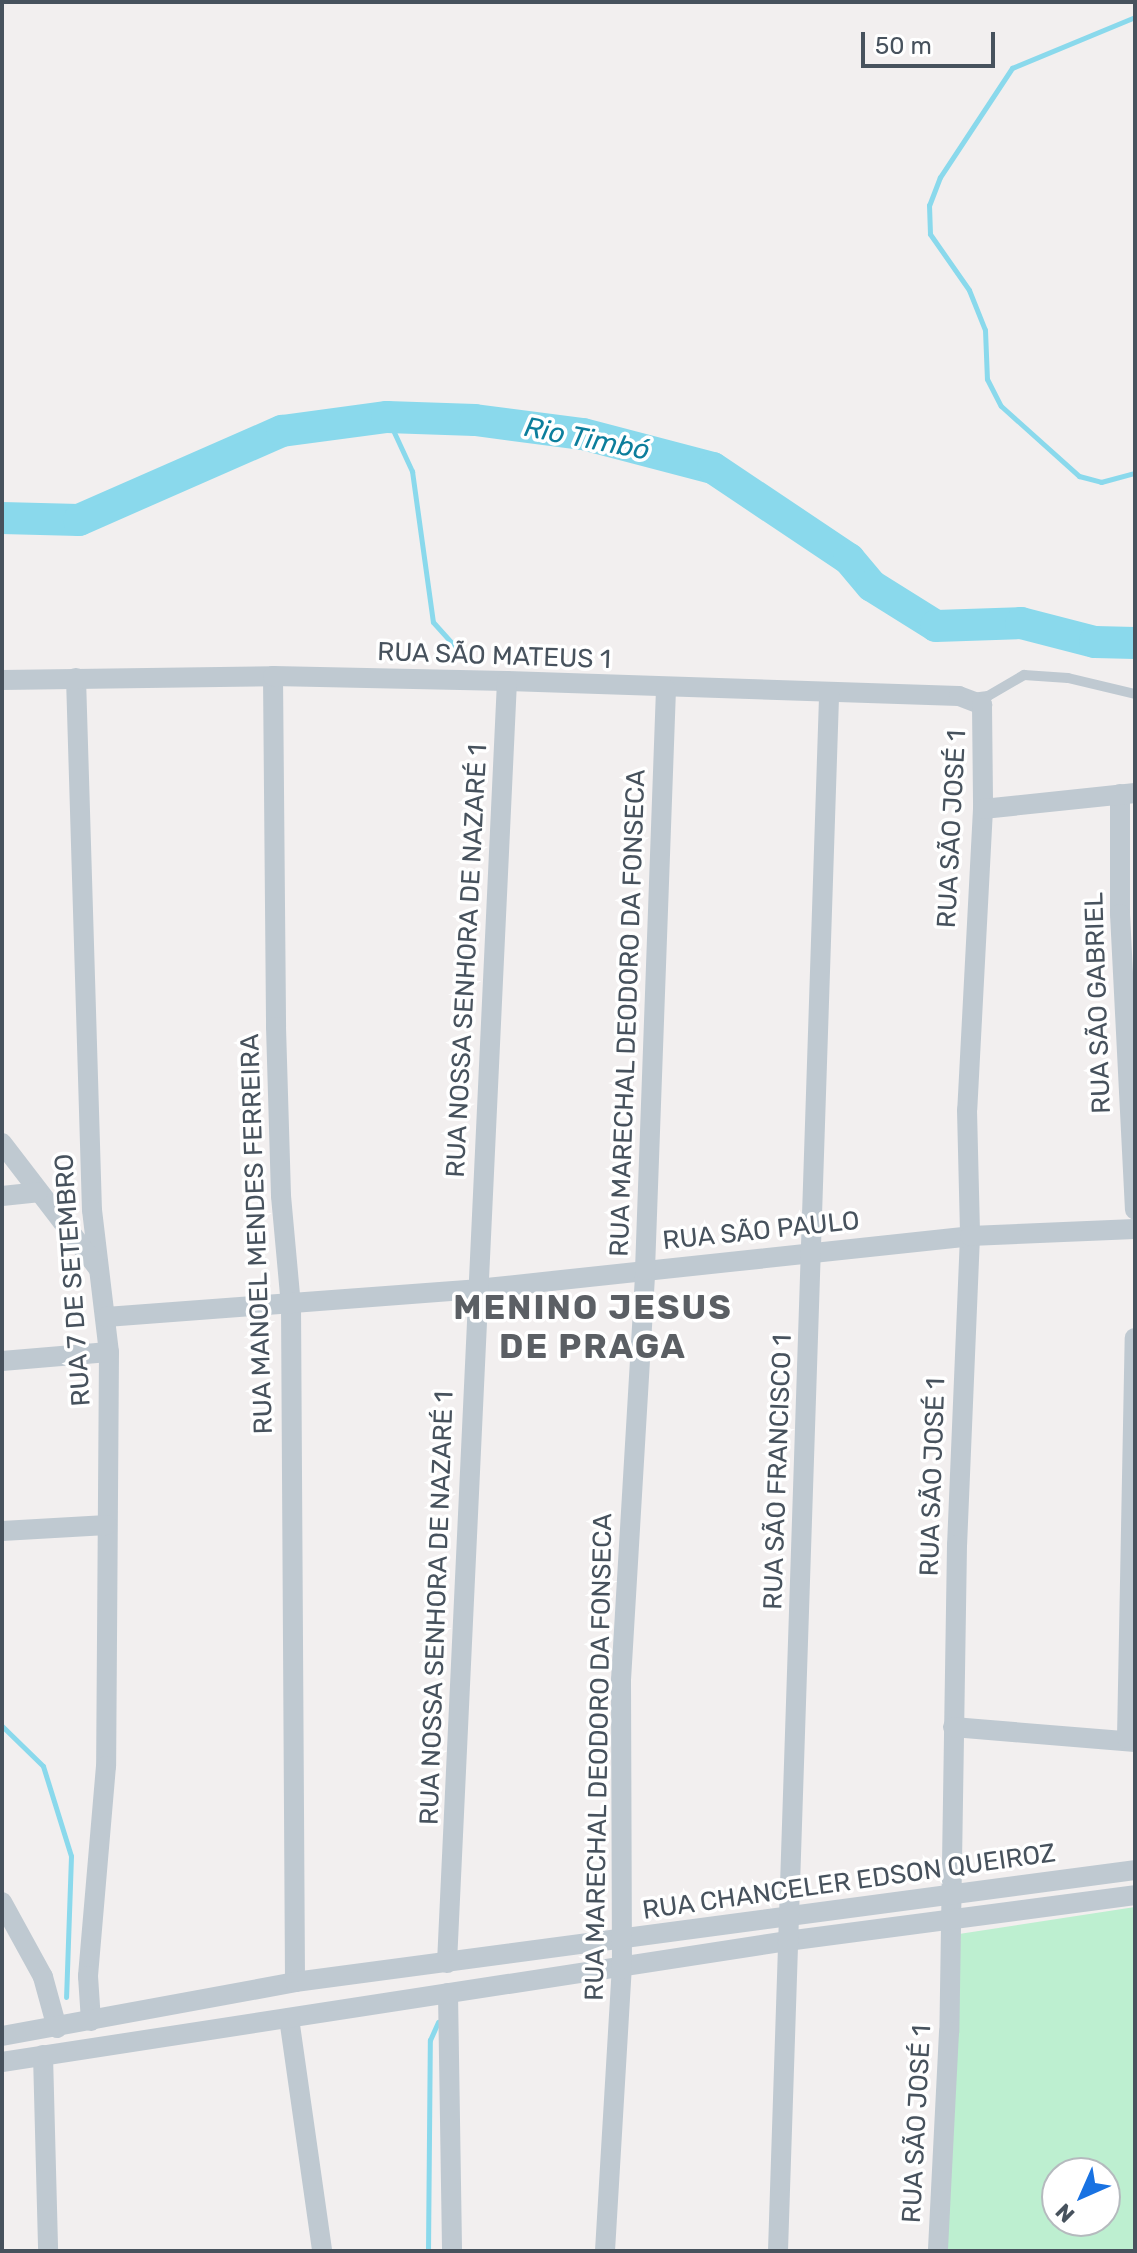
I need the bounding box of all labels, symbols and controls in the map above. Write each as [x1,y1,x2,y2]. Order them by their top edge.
scale bar [865,16,999,66]
text: 50 m [875,32,932,60]
water label: Rio Timbó [521,410,653,468]
street label: RUA SÃO MATEUS 1 [376,636,612,676]
street label: RUA SÃO JOSÉ 1 [931,729,973,929]
street label: RUA NOSSA SENHORA DE NAZARÉ 1 [440,742,494,1180]
street label: RUA MARECHAL DEODORO DA FONSECA [604,768,652,1258]
street label: RUA SÃO GABRIEL [1079,891,1117,1115]
street label: RUA MANOEL MENDES FERREIRA [234,1032,280,1436]
street label: RUA 7 DE SETEMBRO [49,1152,97,1408]
street label: RUA SÃO PAULO [661,1205,861,1257]
district label: MENINO JESUS DE PRAGA [453,1287,733,1366]
street label: RUA SÃO FRANCISCO 1 [758,1333,798,1611]
street label: RUA SÃO JOSÉ 1 [914,1377,952,1577]
street label: RUA NOSSA SENHORA DE NAZARÉ 1 [414,1390,460,1826]
street label: RUA MARECHAL DEODORO DA FONSECA [579,1512,619,2002]
street label: RUA CHANCELER EDSON QUEIROZ [640,1837,1058,1927]
street label: RUA SÃO JOSÉ 1 [896,2024,938,2224]
north arrow [1041,2157,1121,2237]
text: N [1050,2198,1080,2228]

